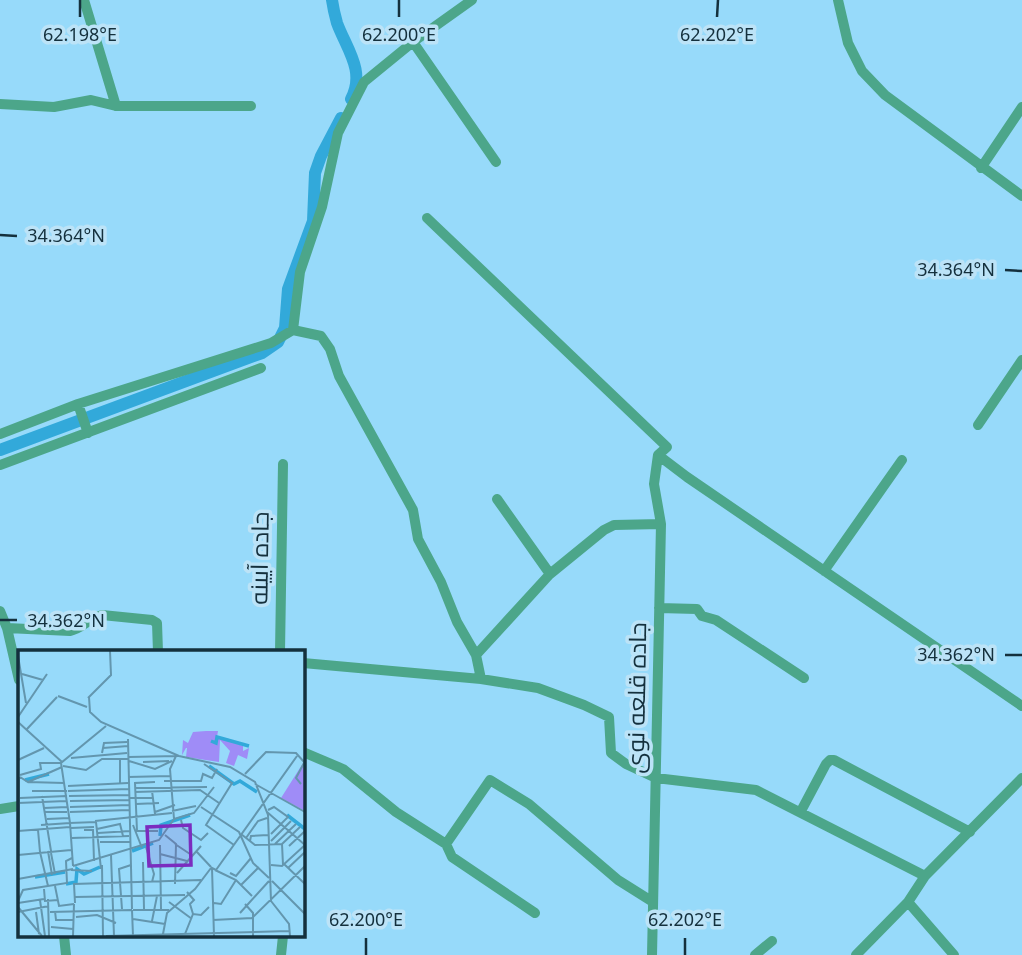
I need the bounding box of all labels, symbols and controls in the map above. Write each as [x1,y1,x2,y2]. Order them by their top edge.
text: 62.198°E [43,22,117,46]
text: 62.200°E [362,22,436,46]
text: 62.202°E [680,22,754,46]
text: 34.364°N [27,223,105,247]
text: 34.364°N [917,257,995,281]
street label: جاده آیینه [241,511,276,605]
text: 34.362°N [27,608,105,632]
street label: جاده قلعه نوی [618,622,653,774]
text: 34.362°N [917,642,995,666]
inset map [18,650,304,937]
text: 62.200°E [329,907,403,931]
text: 62.202°E [648,907,722,931]

